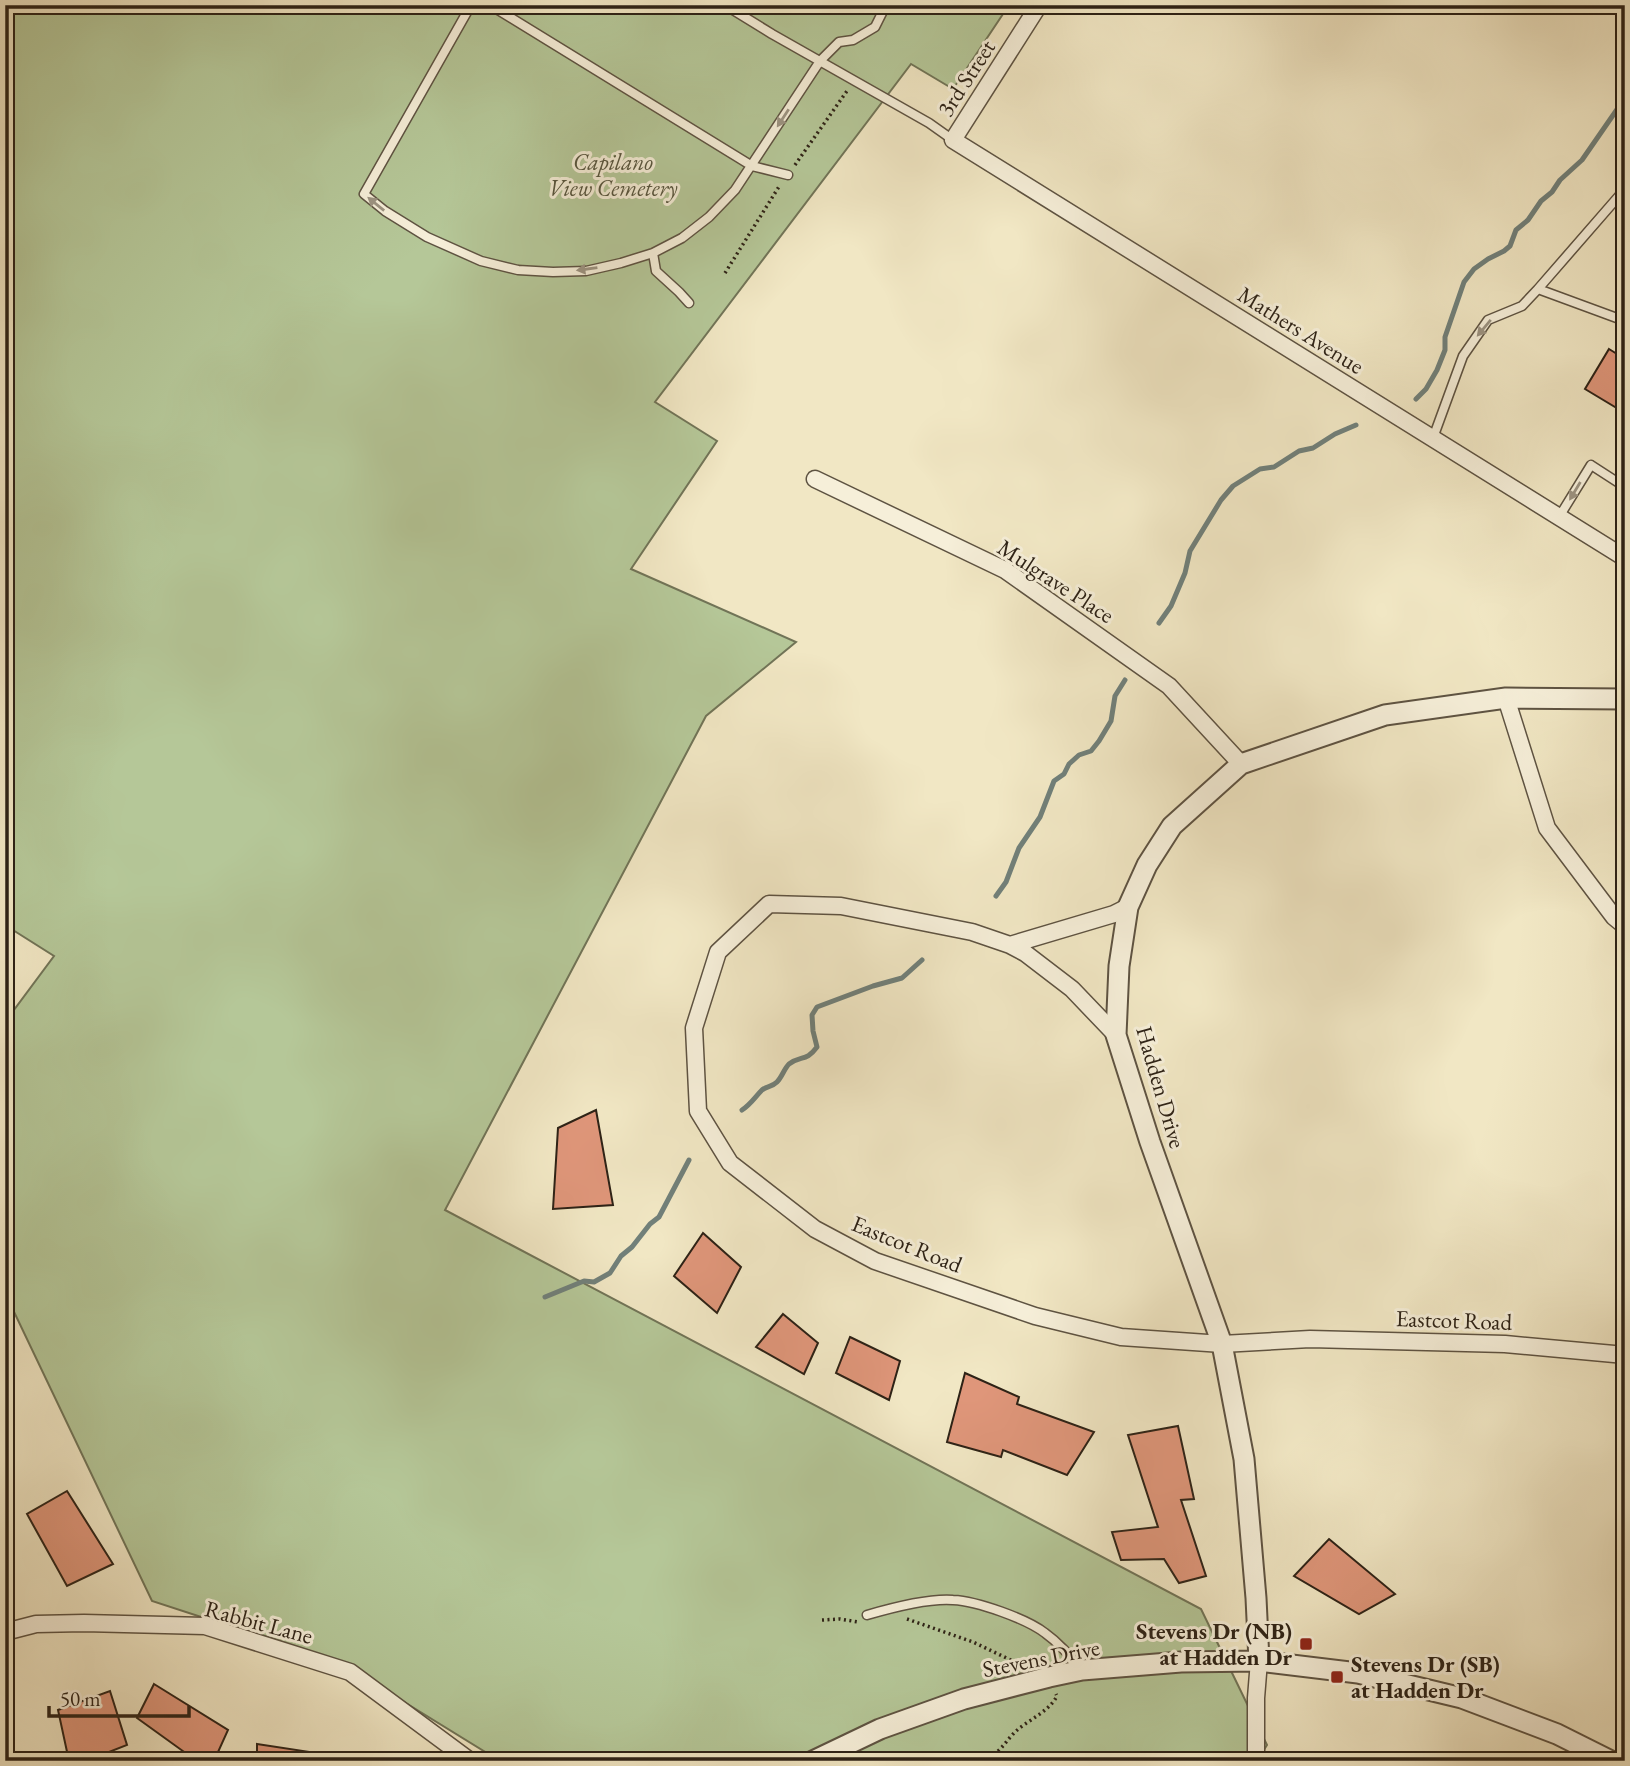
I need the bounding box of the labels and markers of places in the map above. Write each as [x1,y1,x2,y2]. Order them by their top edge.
place label: Stevens Dr (NB) at Hadden Dr [1136,1616,1292,1672]
marker: Stevens Dr (NB) at Hadden Dr [1298,1636,1314,1652]
place label: Stevens Dr (SB) at Hadden Dr [1351,1649,1500,1705]
marker: Stevens Dr (SB) at Hadden Dr [1329,1669,1345,1685]

